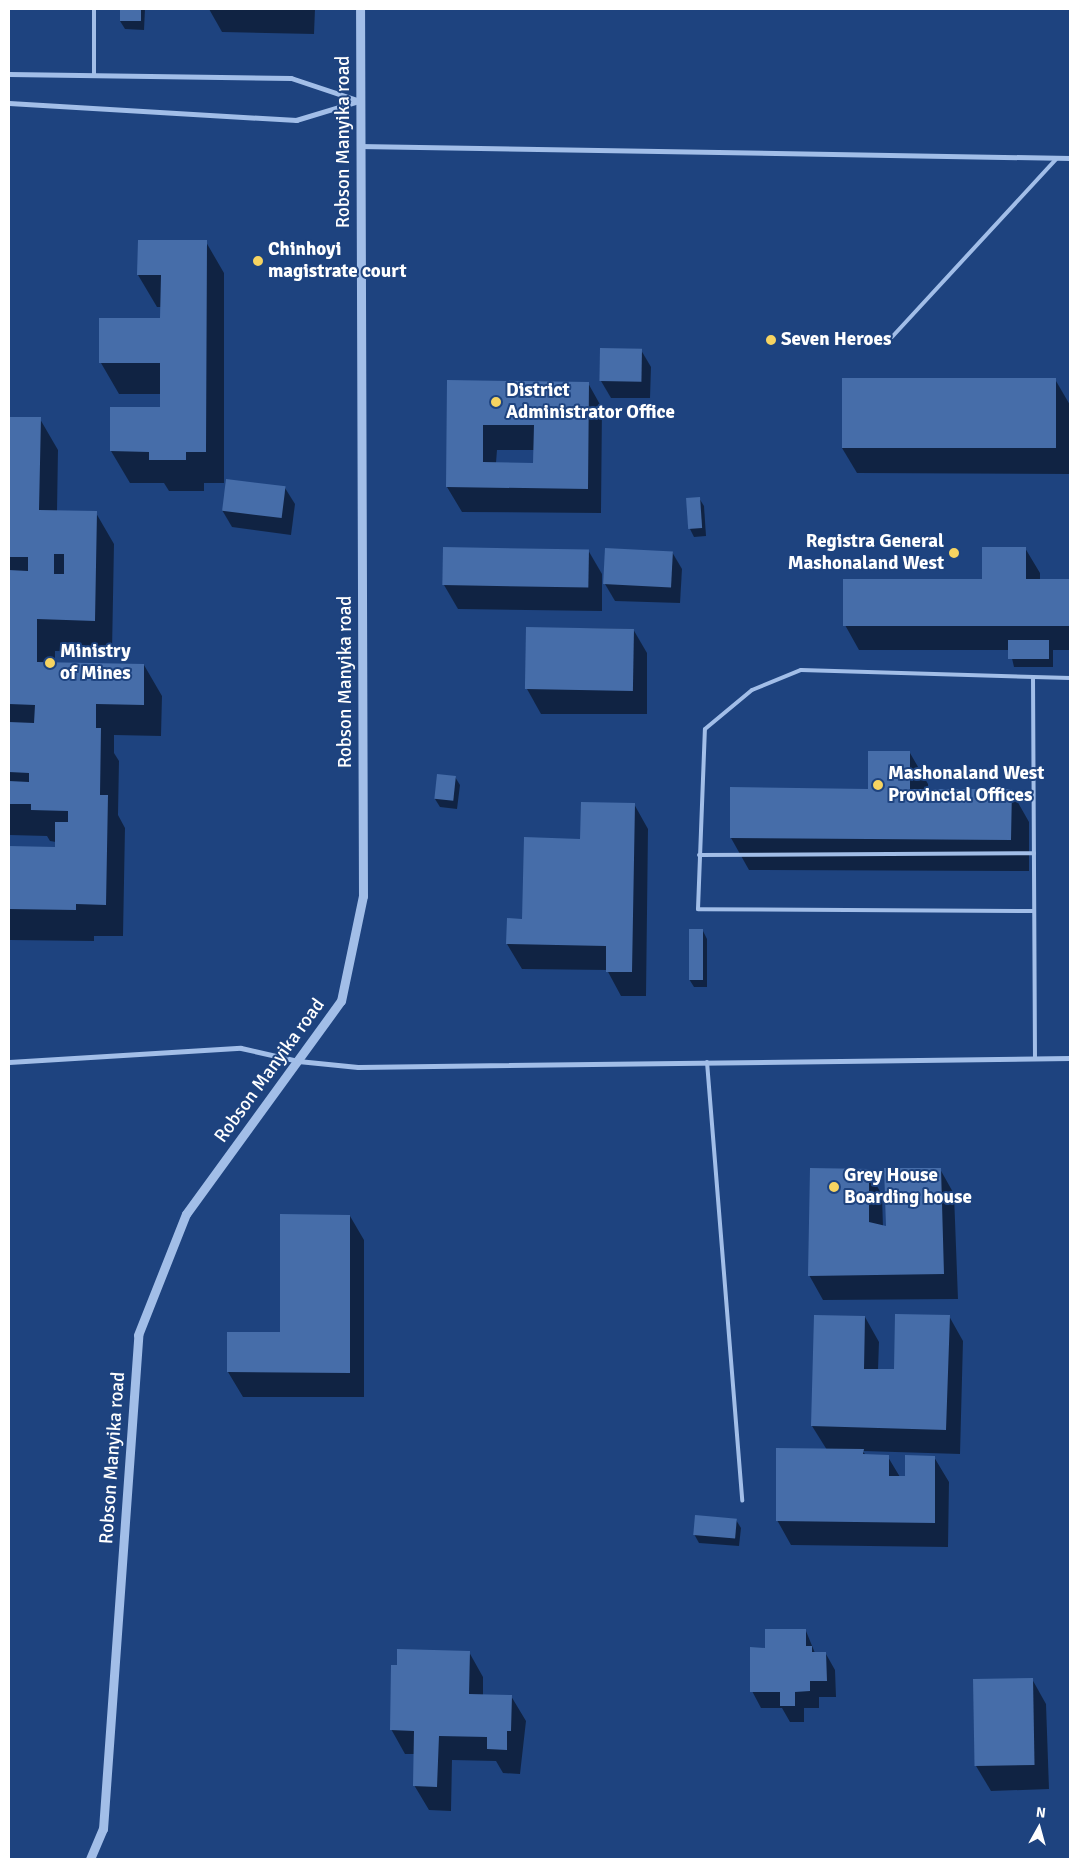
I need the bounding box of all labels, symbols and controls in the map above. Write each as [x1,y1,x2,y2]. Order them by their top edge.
street label: Robson Manyika road [333,56,355,228]
place label: Chinhoyi magistrate court [268,239,407,283]
marker: Chinhoyi magistrate court [252,255,264,267]
place label: Seven Heroes [781,329,891,351]
marker: Seven Heroes [765,334,777,346]
place label: District Administrator Office [506,380,675,424]
marker: District Administrator Office [490,396,502,408]
place label: Registra General Mashonaland West [788,531,944,575]
marker: Registra General Mashonaland West [948,547,960,559]
street label: Robson Manyika road [335,596,357,768]
place label: Ministry of Mines [60,641,131,685]
marker: Ministry of Mines [44,657,56,669]
place label: Mashonaland West Provincial Offices [888,763,1044,807]
marker: Mashonaland West Provincial Offices [872,779,884,791]
street label: Robson Manyika road [210,995,330,1147]
place label: Grey House Boarding house [844,1165,972,1209]
marker: Grey House Boarding house [828,1181,840,1193]
street label: Robson Manyika road [96,1371,130,1545]
north arrow [1014,1803,1064,1853]
text: N [1035,1804,1047,1822]

